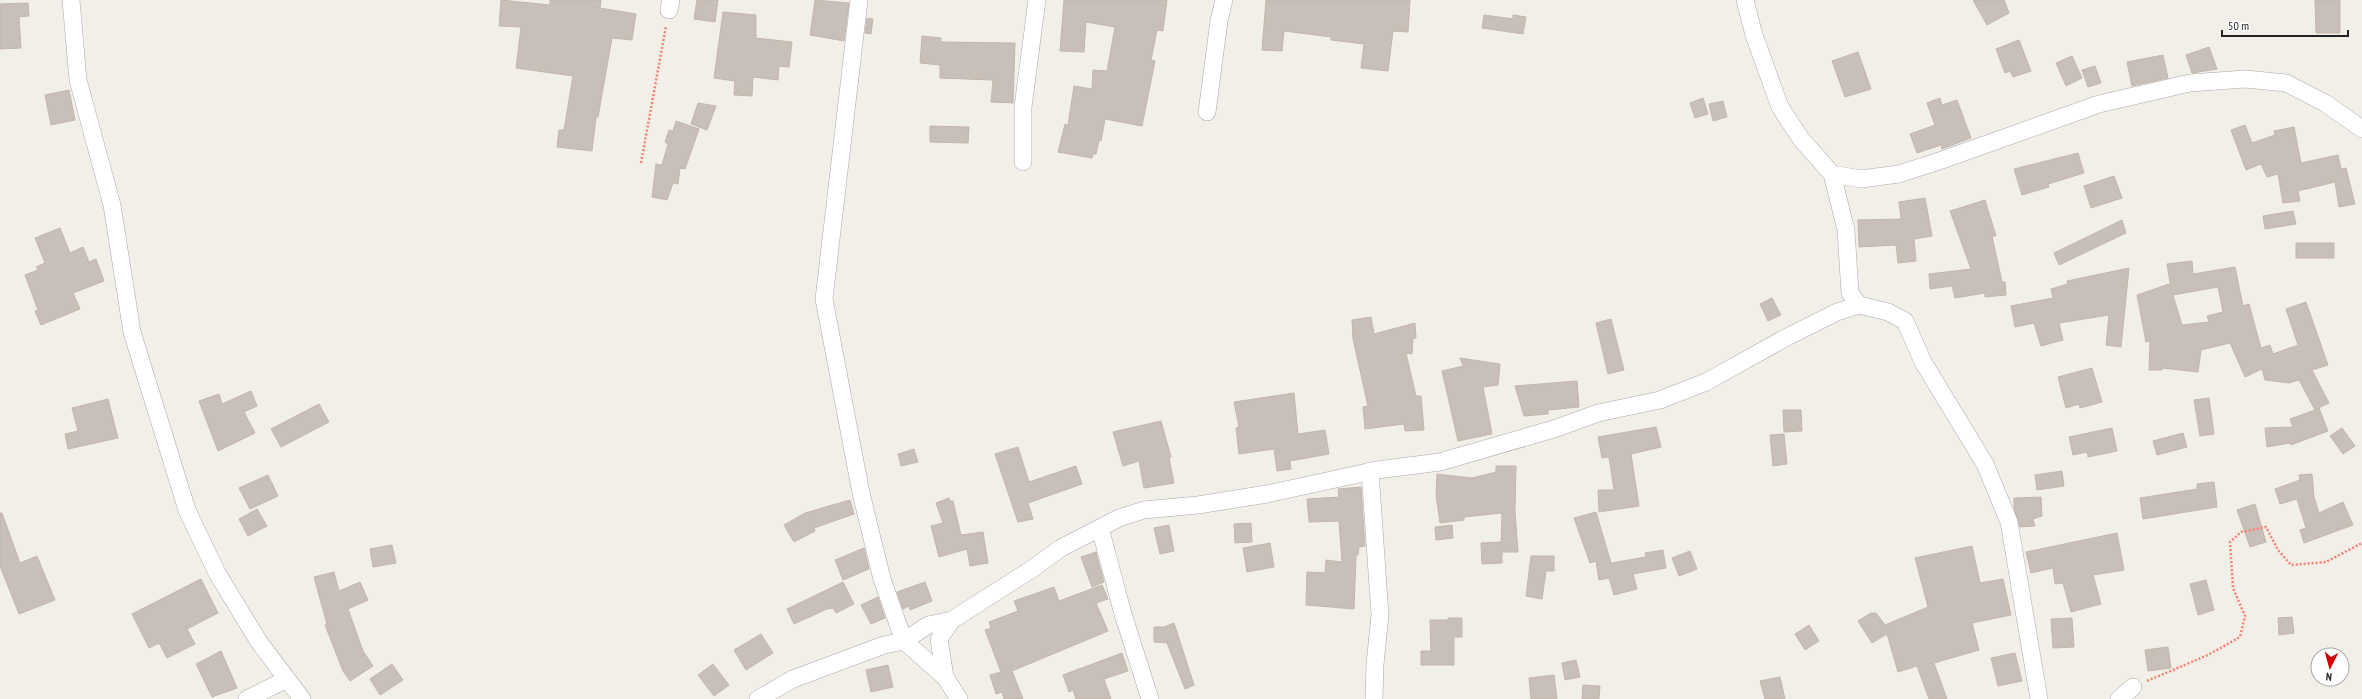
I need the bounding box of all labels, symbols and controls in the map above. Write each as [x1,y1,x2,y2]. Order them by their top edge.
scale bar [2222,12,2348,38]
text: 50 m [2228,18,2249,33]
north arrow [2310,647,2350,687]
text: N [2325,670,2333,684]

